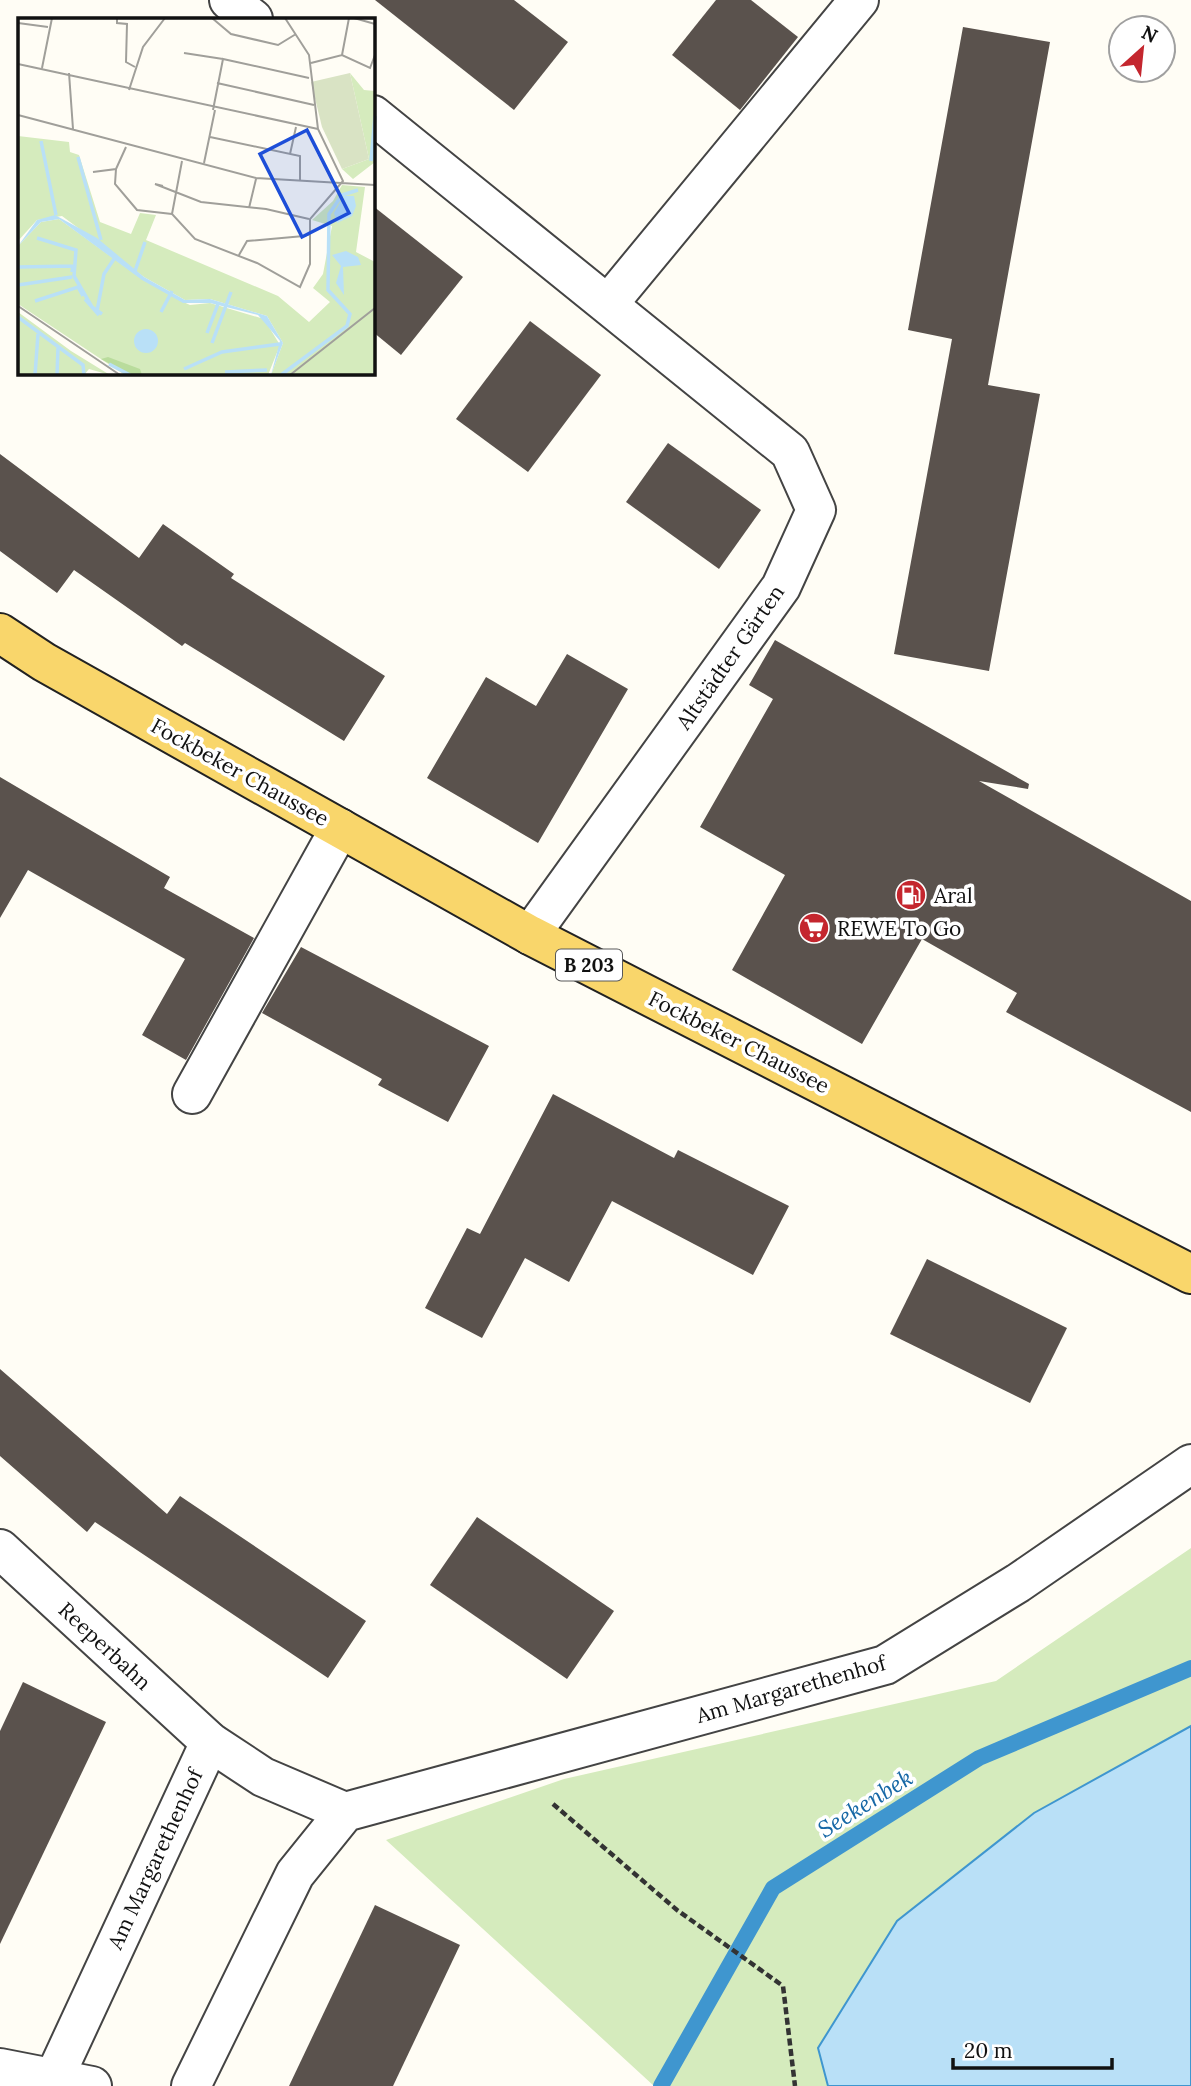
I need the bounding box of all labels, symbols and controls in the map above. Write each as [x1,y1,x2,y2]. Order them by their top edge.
north arrow [1107,14,1177,84]
inset map [18,18,374,374]
text: N [1138,20,1162,48]
street label: Altstädter Gärten [669,579,790,735]
street label: Fockbeker Chaussee [146,712,334,832]
fuel station icon: Aral [894,878,928,912]
place label: Aral [933,882,973,909]
supermarket icon: REWE To Go [797,911,831,945]
place label: REWE To Go [837,915,961,942]
road number: B 203 [556,950,622,981]
street label: Fockbeker Chaussee [644,985,834,1099]
street label: Reeperbahn [53,1596,157,1696]
street label: Am Margarethenhof [692,1649,891,1729]
water label: Seekenbek [812,1762,918,1844]
street label: Am Margarethenhof [101,1763,209,1954]
scale bar [953,2026,1112,2070]
text: 20 m [964,2037,1013,2064]

